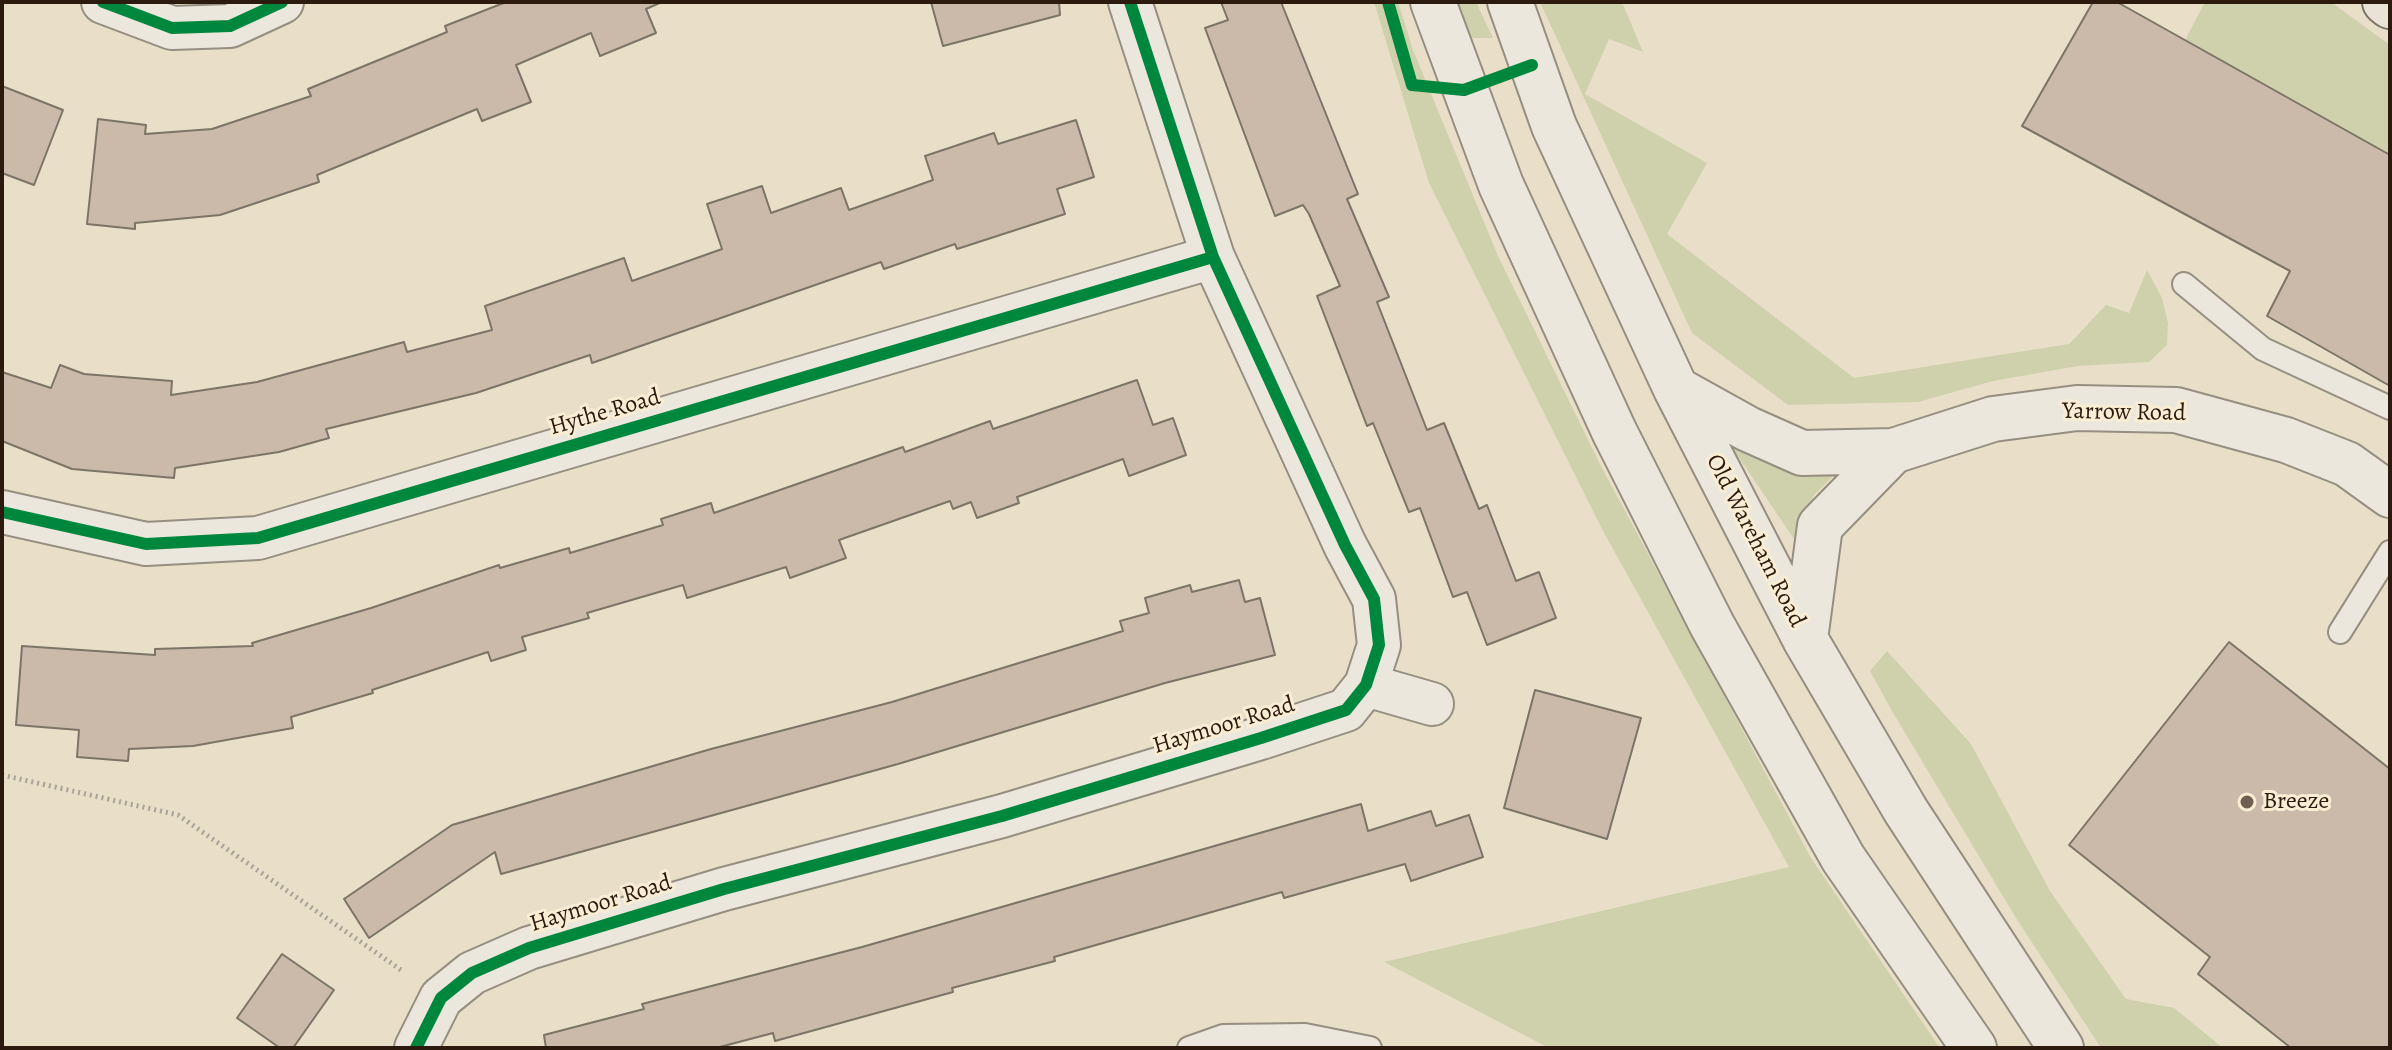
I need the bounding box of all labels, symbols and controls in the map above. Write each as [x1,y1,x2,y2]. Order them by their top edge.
street label: Hythe Road [546,383,664,443]
street label: Yarrow Road [2062,398,2186,428]
street label: Old Wareham Road [1699,450,1811,632]
street label: Haymoor Road [1150,691,1298,761]
place label: Breeze [2263,788,2329,816]
marker: Breeze [2238,793,2256,811]
street label: Haymoor Road [527,869,675,939]

